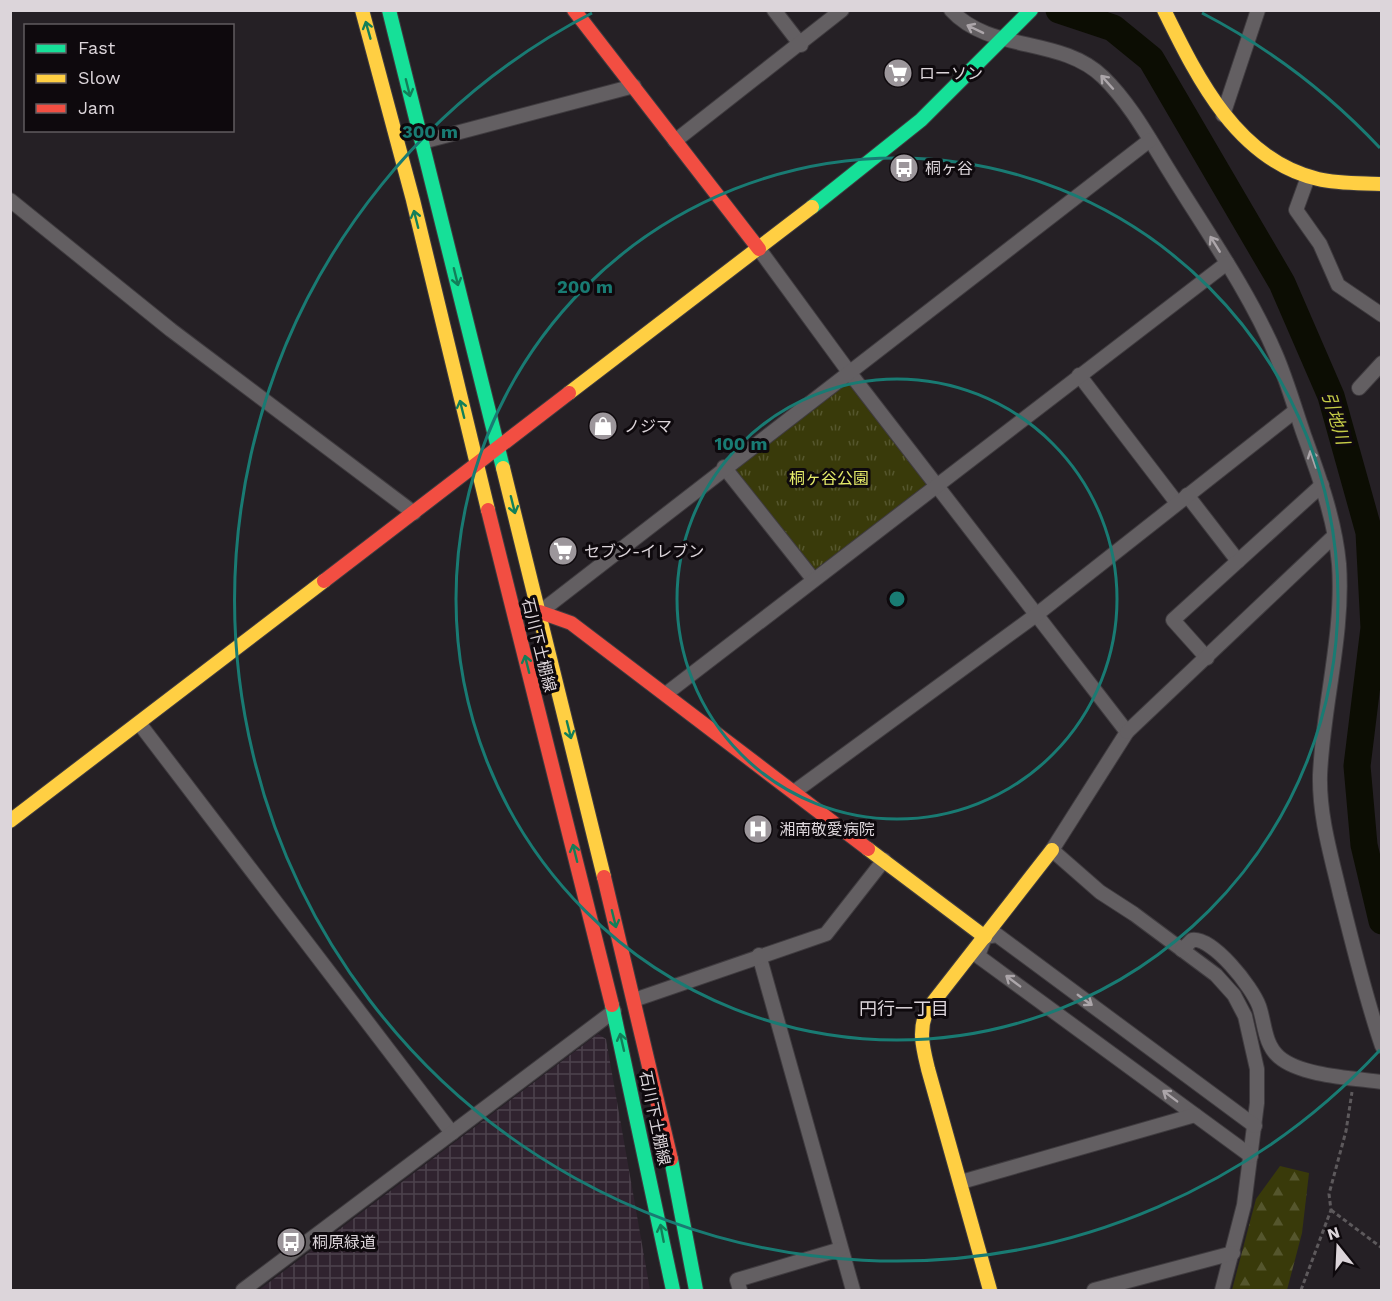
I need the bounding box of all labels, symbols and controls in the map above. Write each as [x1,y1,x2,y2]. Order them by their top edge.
one-way arrow [362,21,373,40]
one-way arrow [966,22,984,34]
legend [24,24,234,132]
text: Fast [78,37,116,58]
supermarket icon: ローソン [882,57,914,89]
place label: ローソン [919,64,983,83]
text: Slow [78,67,121,88]
one-way arrow [1100,75,1114,90]
one-way arrow [403,78,415,97]
text: Jam [78,97,115,118]
text: 300 m [402,121,458,142]
bus stop icon: 桐ヶ谷 [888,152,920,184]
place label: 桐ヶ谷 [925,159,973,178]
one-way arrow [410,210,422,229]
one-way arrow [1209,236,1221,253]
one-way arrow [450,267,462,286]
text: 200 m [557,276,613,297]
water label: 引地川 [1318,389,1355,449]
one-way arrow [456,399,468,418]
shop icon: ノジマ [587,410,619,442]
place label: ノジマ [624,417,672,436]
text: 100 m [714,433,768,454]
one-way arrow [1306,450,1317,469]
park label: 桐ヶ谷公園 [789,469,869,488]
one-way arrow [507,495,519,514]
supermarket icon: セブン-イレブン [547,535,579,567]
place label: セブン-イレブン [584,542,704,561]
centre of rings [887,589,907,609]
street label: 石川下土棚線 [518,596,560,694]
one-way arrow [520,655,532,674]
one-way arrow [563,720,575,739]
hospital icon: 湘南敬愛病院 [742,813,774,845]
place label: 湘南敬愛病院 [779,820,875,839]
one-way arrow [568,844,580,863]
one-way arrow [609,910,621,929]
one-way arrow [1005,975,1021,988]
one-way arrow [1077,993,1093,1006]
district label: 円行一丁目 [859,998,949,1019]
one-way arrow [615,1033,627,1052]
street label: 石川下土棚線 [636,1069,674,1167]
one-way arrow [1163,1090,1179,1103]
north arrow [1308,1217,1368,1277]
text: N [1325,1222,1342,1244]
one-way arrow [656,1224,667,1243]
bus stop icon: 桐原緑道 [275,1226,307,1258]
place label: 桐原緑道 [312,1233,376,1252]

